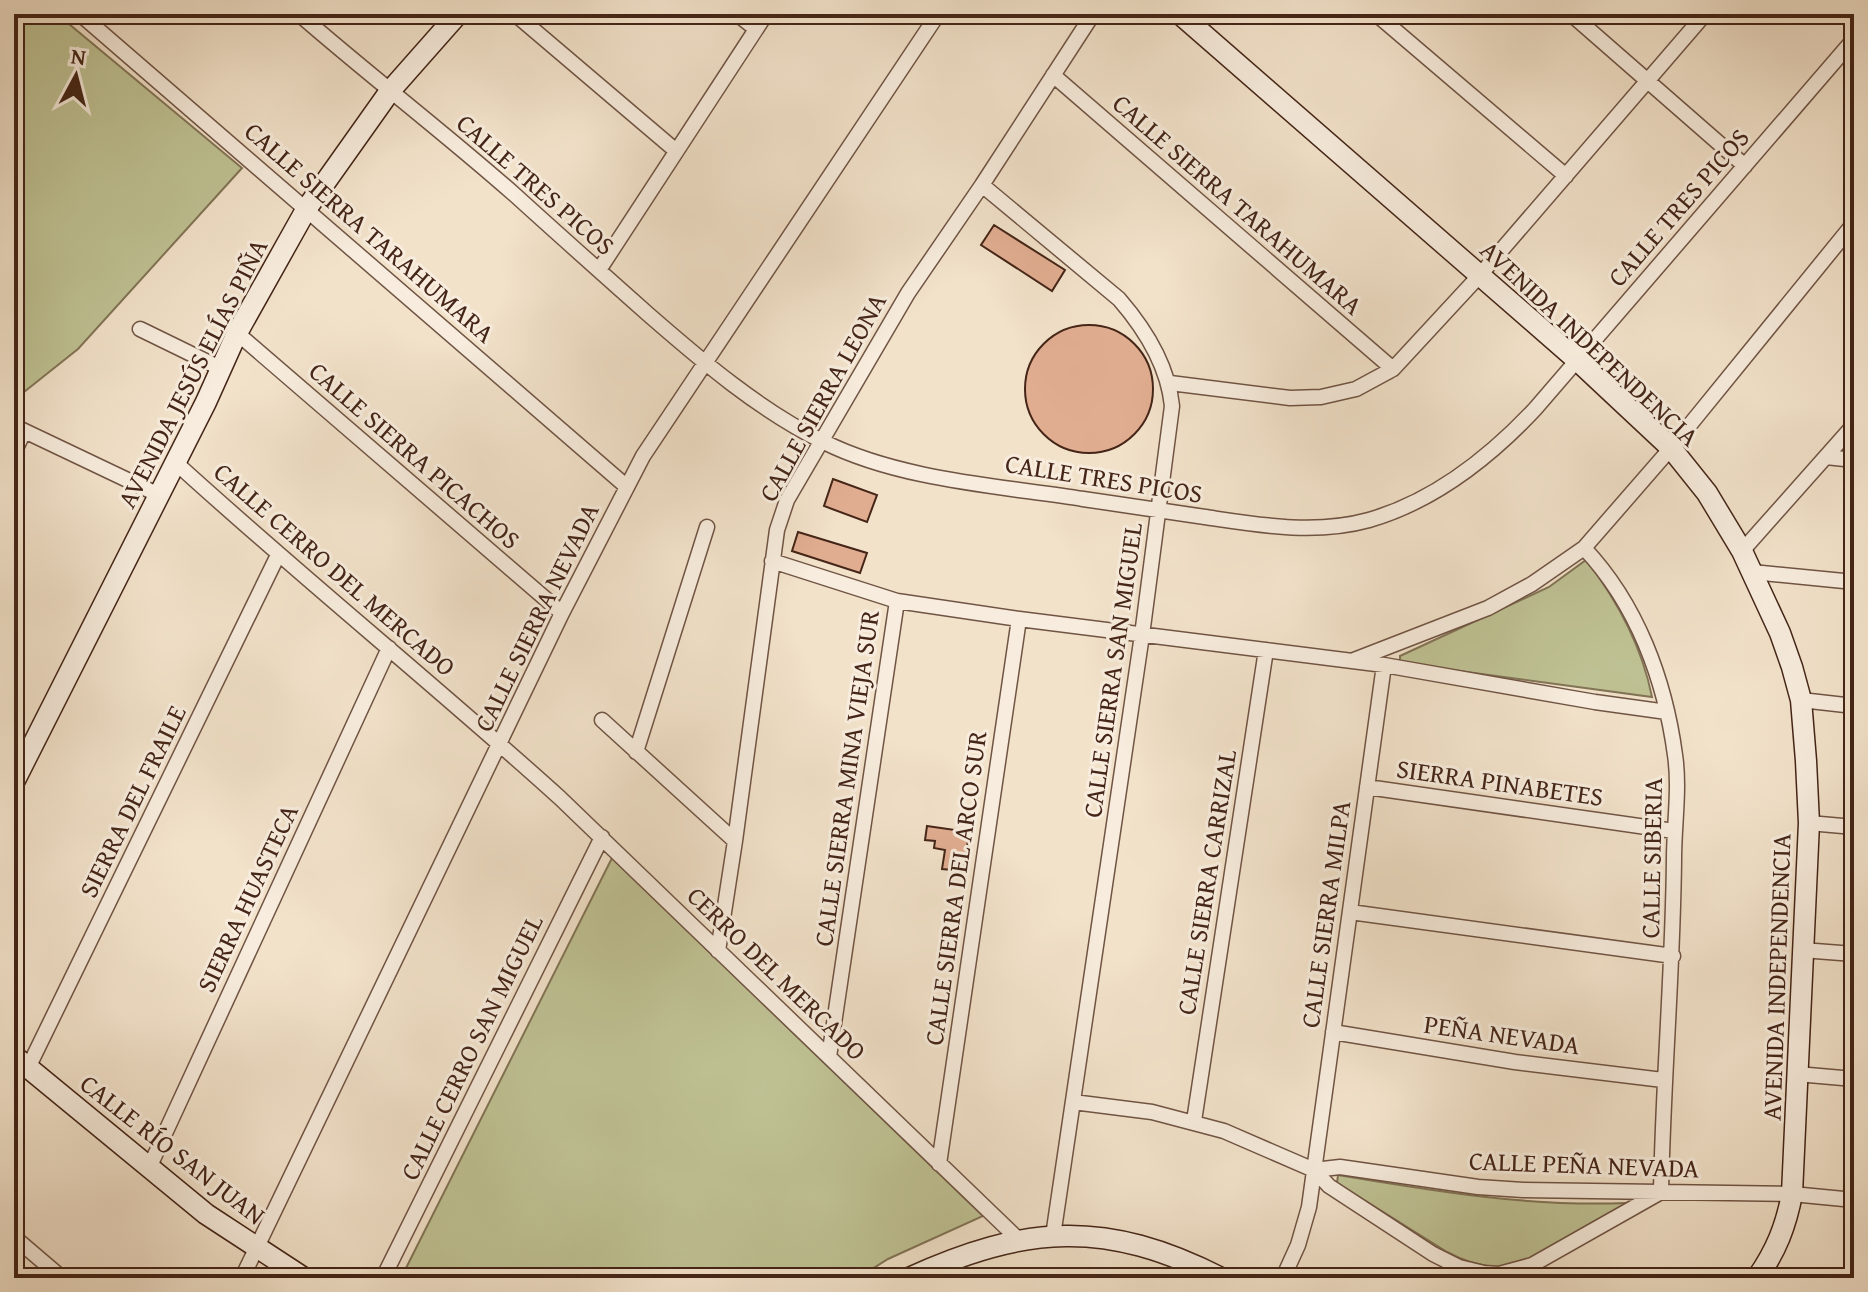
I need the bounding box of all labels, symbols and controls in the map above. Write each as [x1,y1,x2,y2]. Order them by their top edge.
north arrow [36,36,116,116]
text: N [69,39,88,73]
street label: CALLE SIERRA TARAHUMARA [1104,84,1372,324]
street label: CALLE TRES PICOS [448,104,624,264]
street label: CALLE SIERRA TARAHUMARA [236,112,504,352]
street label: CALLE TRES PICOS [1598,119,1758,295]
street label: AVENIDA JESÚS ELÍAS PIÑA [107,231,277,515]
street label: AVENIDA INDEPENDENCIA [1472,231,1709,455]
street label: CALLE SIERRA LEONA [748,285,896,508]
street label: CALLE SIERRA PICACHOS [301,352,529,558]
street label: CALLE TRES PICOS [1003,443,1205,513]
street label: CALLE CERRO DEL MERCADO [205,453,465,685]
street label: CALLE SIERRA NEVADA [464,496,608,738]
street label: CALLE SIERRA SAN MIGUEL [1072,520,1152,820]
street label: CALLE SIERRA MINA VIEJA SUR [803,607,889,949]
street label: SIERRA DEL FRAILE [68,698,196,904]
street label: CALLE SIERRA DEL ARCO SUR [914,728,996,1048]
street label: CALLE SIERRA CARRIZAL [1166,746,1246,1017]
street label: SIERRA PINABETES [1394,748,1606,816]
street label: CALLE SIBERIA [1630,777,1672,939]
street label: SIERRA HUASTECA [186,797,308,999]
street label: CALLE SIERRA MILPA [1290,798,1360,1030]
street label: AVENIDA INDEPENDENCIA [1751,832,1801,1121]
street label: CERRO DEL MERCADO [678,877,876,1069]
street label: CALLE CERRO SAN MIGUEL [390,907,552,1186]
street label: PEÑA NEVADA [1422,1004,1583,1064]
street label: CALLE RÍO SAN JUAN [72,1064,274,1234]
street label: CALLE PEÑA NEVADA [1468,1140,1700,1188]

